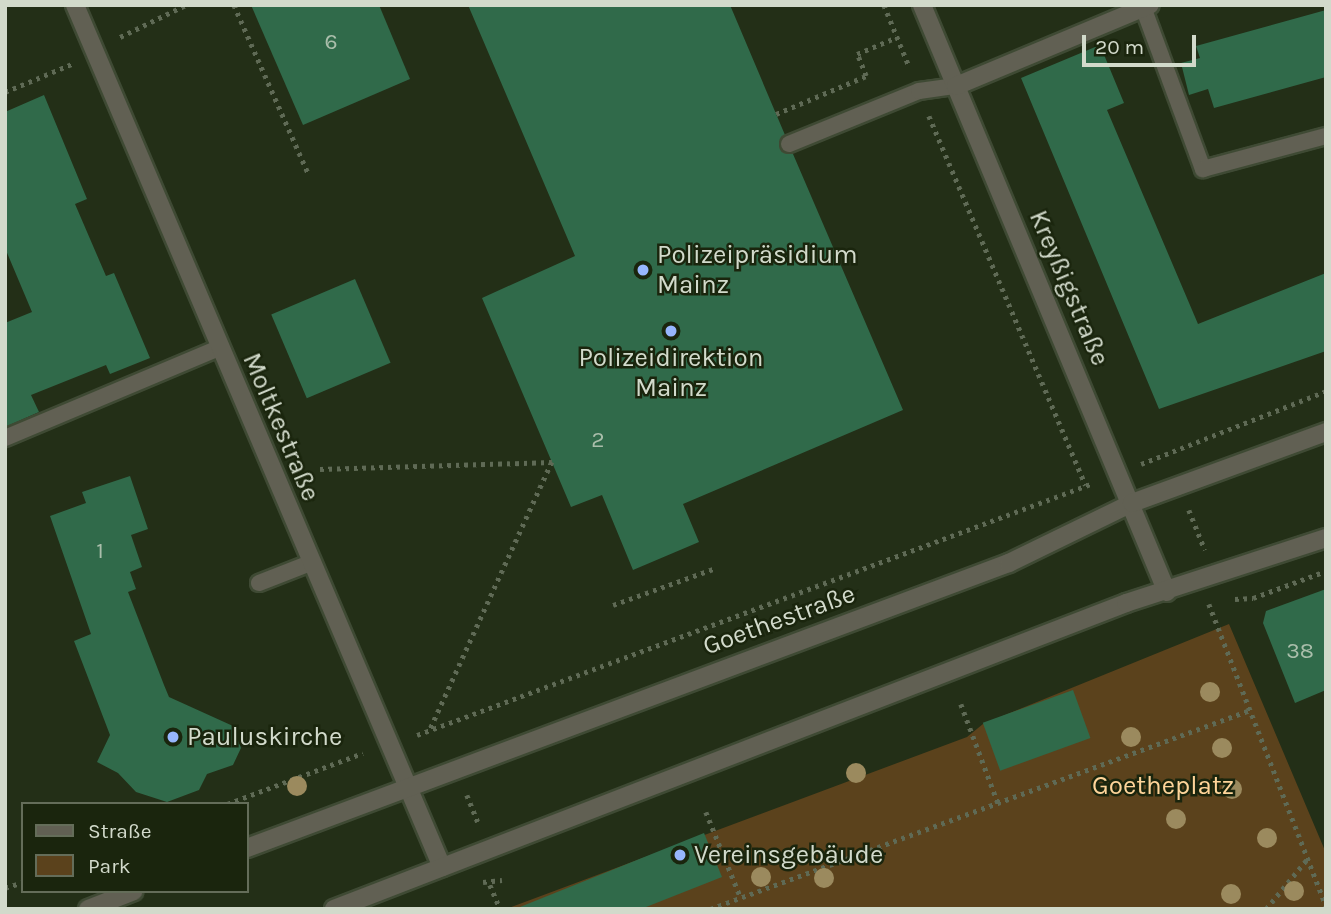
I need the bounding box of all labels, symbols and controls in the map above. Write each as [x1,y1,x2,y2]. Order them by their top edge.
scale bar [1086,21,1200,65]
house number: 6 [324,28,338,56]
text: 20 m [1095,35,1144,59]
street label: Kreyßigstraße [1022,206,1116,370]
place label: Polizeipräsidium Mainz [657,239,858,300]
marker: Polizeipräsidium Mainz [635,262,651,278]
marker: Polizeidirektion Mainz [663,323,679,339]
place label: Polizeidirektion Mainz [578,342,764,404]
street label: Moltkestraße [236,348,326,506]
house number: 2 [591,426,605,454]
house number: 1 [96,537,104,565]
street label: Goethestraße [699,578,859,662]
house number: 38 [1286,637,1314,665]
place label: Pauluskirche [187,721,342,753]
marker: Pauluskirche [165,729,181,745]
park label: Goetheplatz [1092,770,1234,802]
legend [21,802,248,893]
text: Straße [88,819,151,843]
place label: Vereinsgebäude [694,839,883,871]
marker: Vereinsgebäude [672,847,688,863]
text: Park [88,854,131,878]

